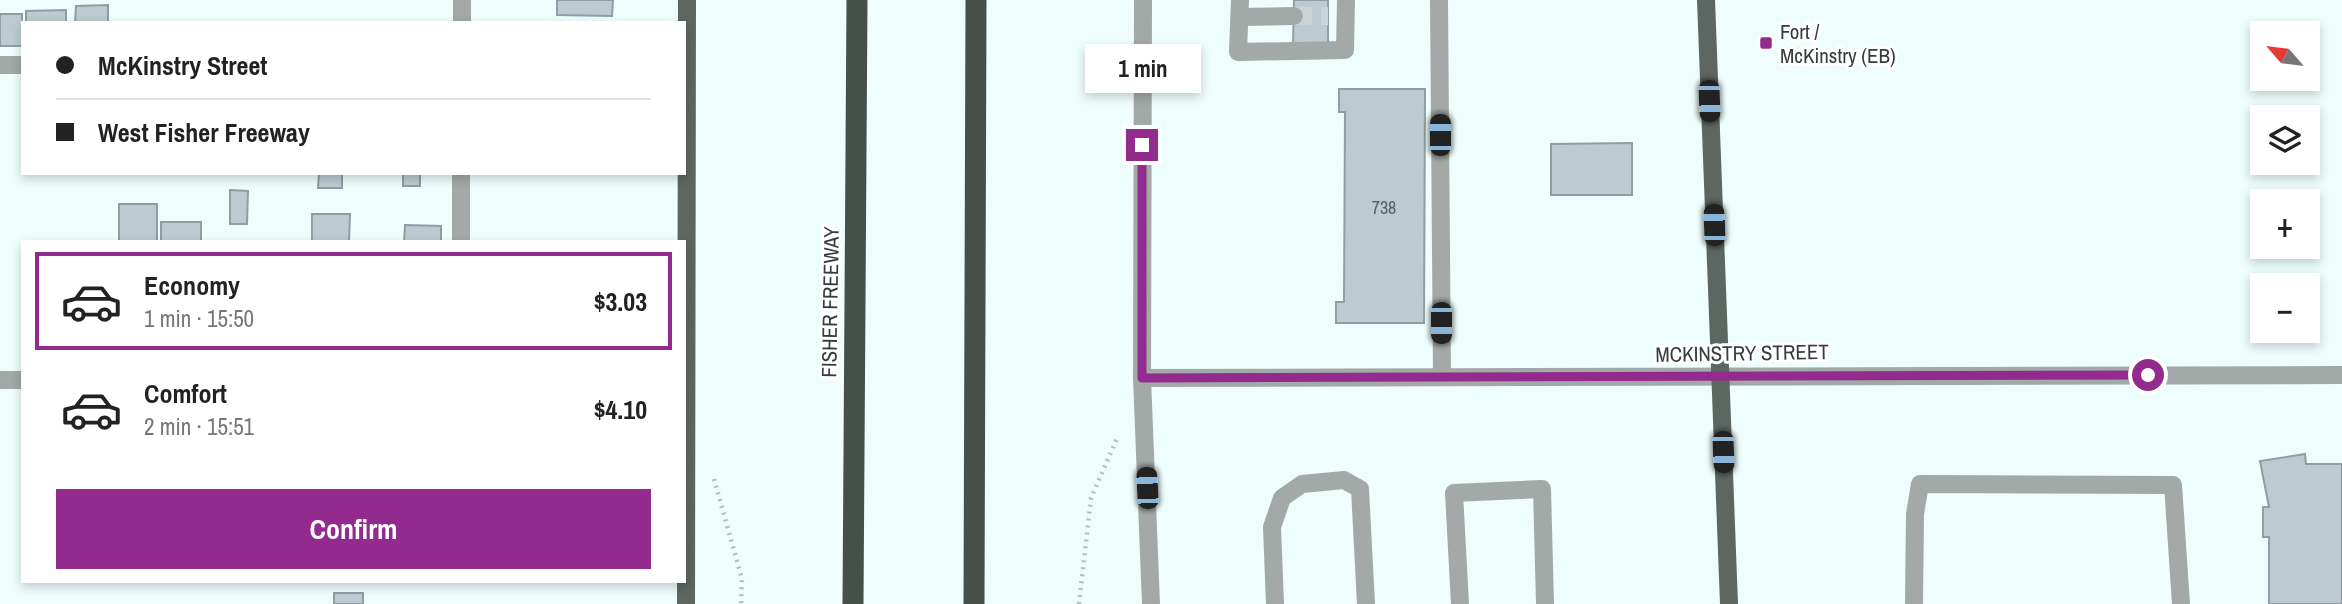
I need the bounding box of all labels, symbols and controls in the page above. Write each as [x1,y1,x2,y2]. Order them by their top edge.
place label: Fort / McKinstry (EB) [1780,17,1896,70]
north arrow [2250,21,2320,91]
map controls [2250,21,2320,343]
marker: Fort / McKinstry (EB) [1758,35,1774,51]
callout: 1 min [1084,44,1200,92]
text: McKinstry Street [98,48,267,83]
text: 1 min [1118,53,1168,84]
car [1698,80,1721,122]
button: layers [2250,105,2320,175]
car [1430,114,1451,156]
text: West Fisher Freeway [98,115,310,150]
route end [1126,129,1158,161]
button: + [2250,189,2320,259]
house number: 738 [1372,195,1396,220]
car [1703,204,1726,246]
street label: FISHER FREEWAY [814,226,846,378]
text: Economy [144,268,240,303]
icon: car [60,270,123,333]
button: − [2250,273,2320,343]
text: $3.03 [594,284,647,319]
car [1431,302,1452,344]
text: 1 min · 15:50 [144,303,254,334]
street label: MCKINSTRY STREET [1655,337,1829,369]
route start [2132,359,2164,391]
text: Comfort [144,376,227,411]
icon: car [60,378,123,441]
text: $4.10 [594,392,647,427]
text: 2 min · 15:51 [144,411,254,442]
car [1712,431,1735,473]
car [1136,466,1159,510]
button: Confirm [56,489,651,569]

